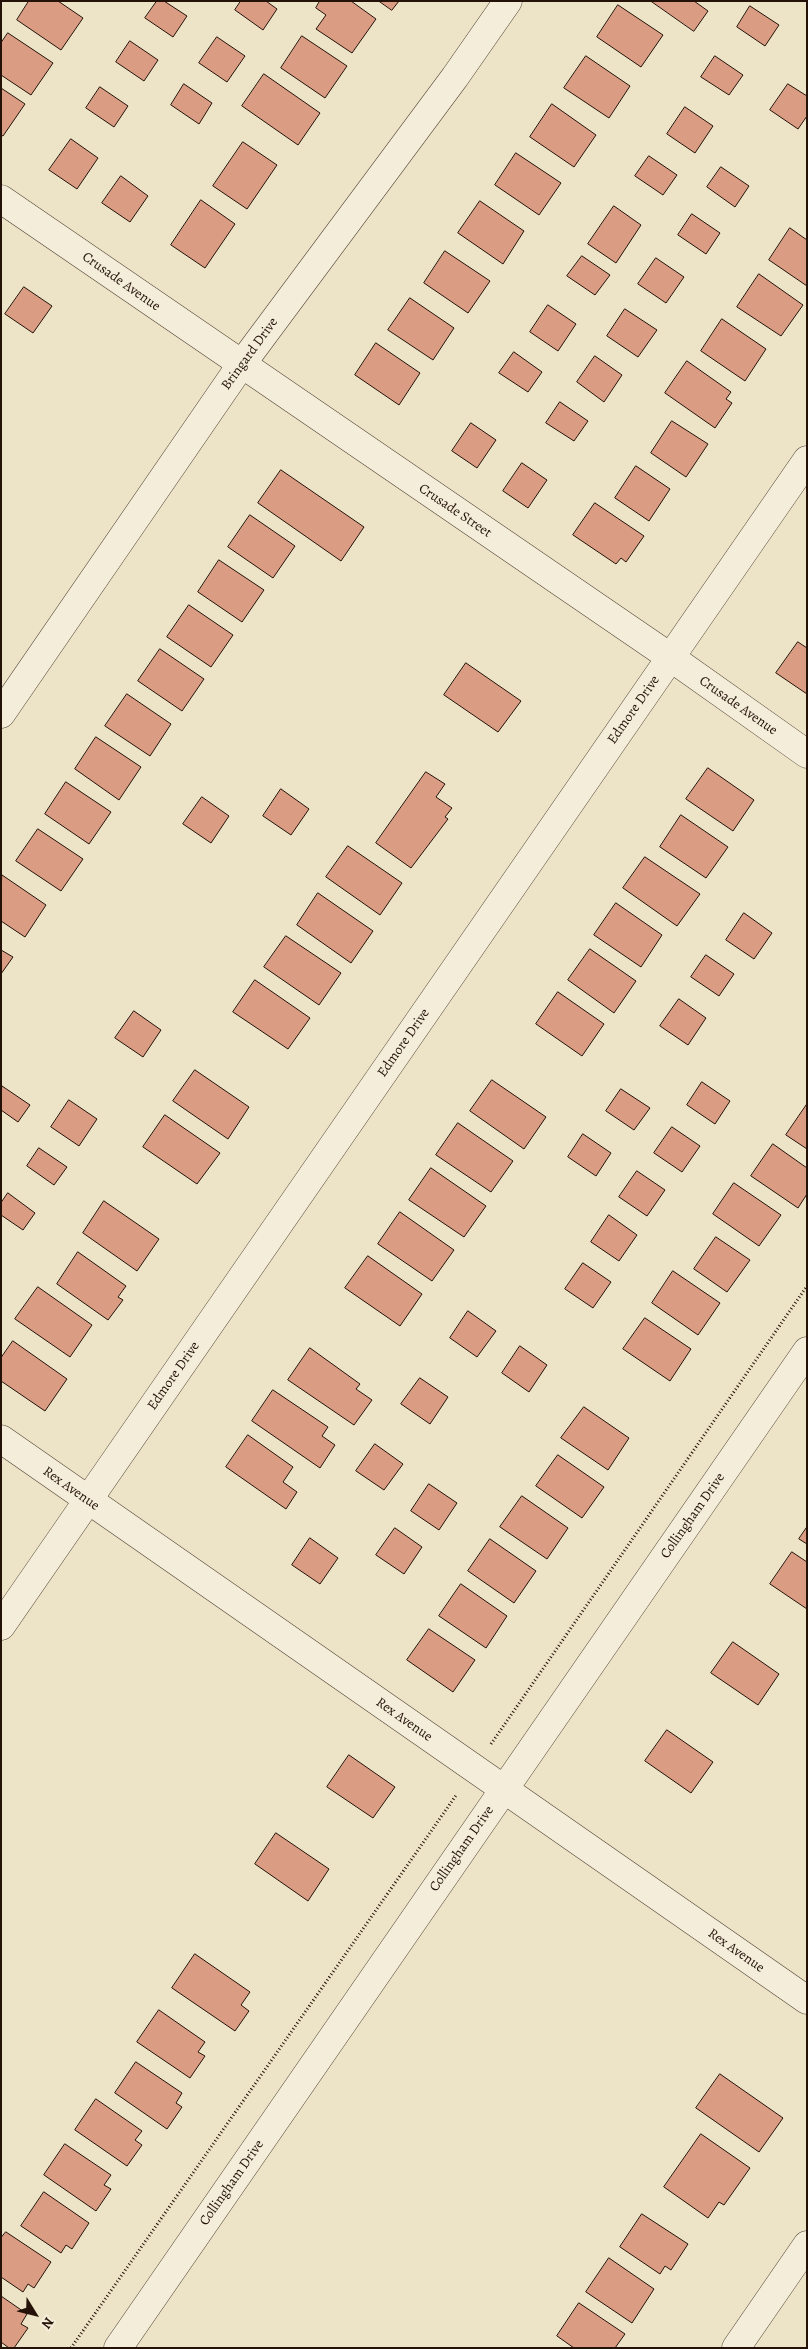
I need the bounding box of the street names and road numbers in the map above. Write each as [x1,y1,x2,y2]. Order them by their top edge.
street label: Crusade Avenue [79,249,163,315]
street label: Bringard Drive [218,314,282,394]
street label: Crusade Street [415,480,495,542]
street label: Edmore Drive [604,673,664,747]
street label: Crusade Avenue [696,673,780,739]
street label: Edmore Drive [374,1006,434,1080]
street label: Edmore Drive [144,1339,204,1413]
street label: Rex Avenue [39,1463,103,1515]
street label: Collingham Drive [657,1470,729,1562]
street label: Rex Avenue [372,1694,436,1746]
street label: Collingham Drive [426,1803,498,1895]
street label: Rex Avenue [704,1925,768,1977]
street label: Collingham Drive [196,2137,268,2229]

